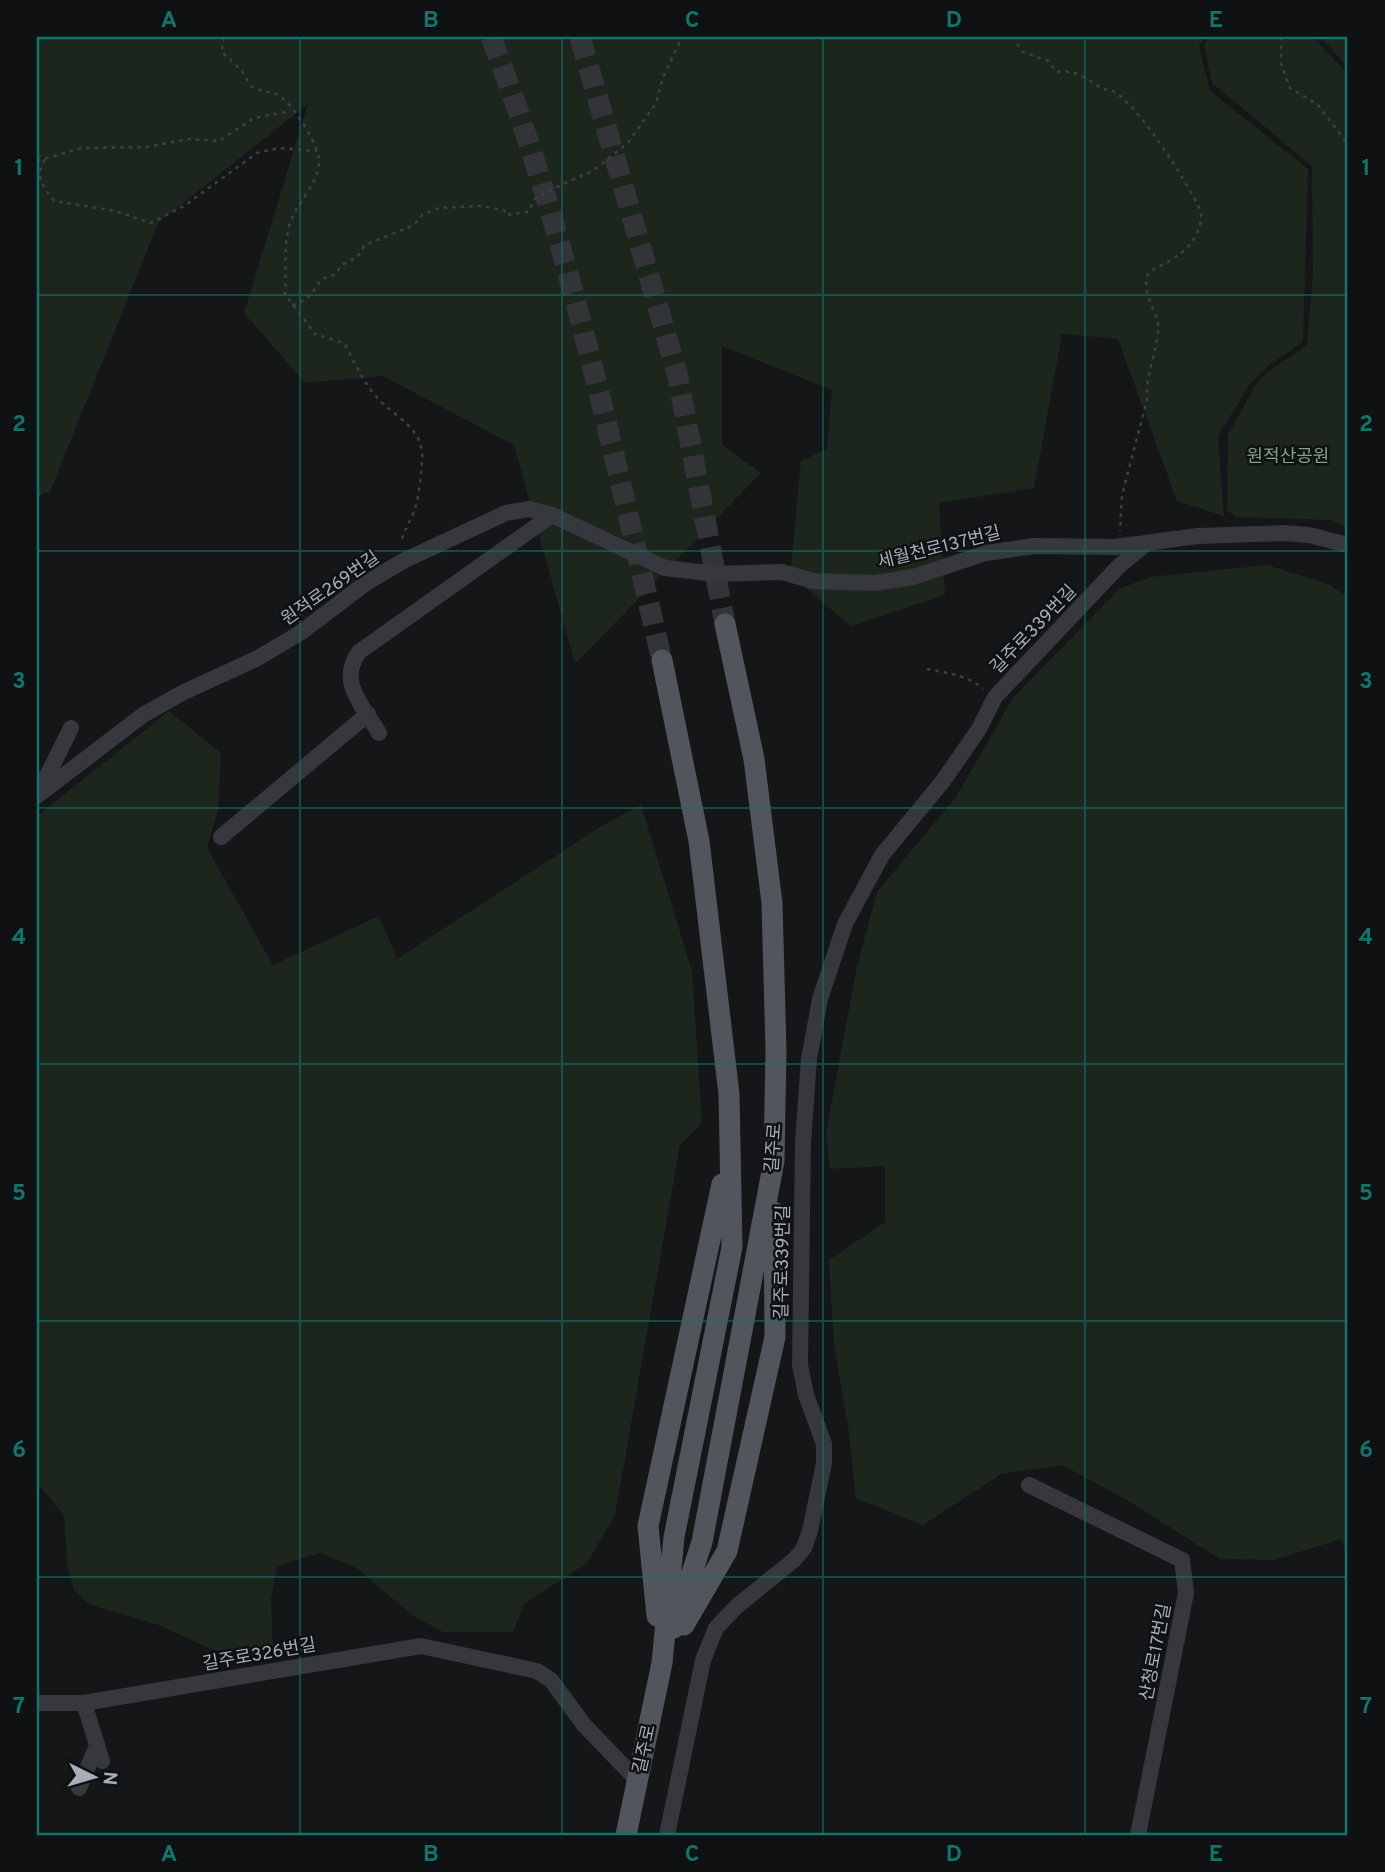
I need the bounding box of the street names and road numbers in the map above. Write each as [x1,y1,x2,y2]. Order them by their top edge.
street label: 세월천로137번길 [875,522,1003,575]
street label: 원적로269번길 [277,547,384,632]
street label: 길주로339번길 [986,581,1082,679]
street label: 길주로 [761,1123,788,1174]
street label: 길주로339번길 [771,1204,796,1320]
street label: 산청로17번길 [1136,1602,1177,1703]
street label: 길주로326번길 [201,1634,318,1677]
street label: 길주로 [629,1723,662,1776]

